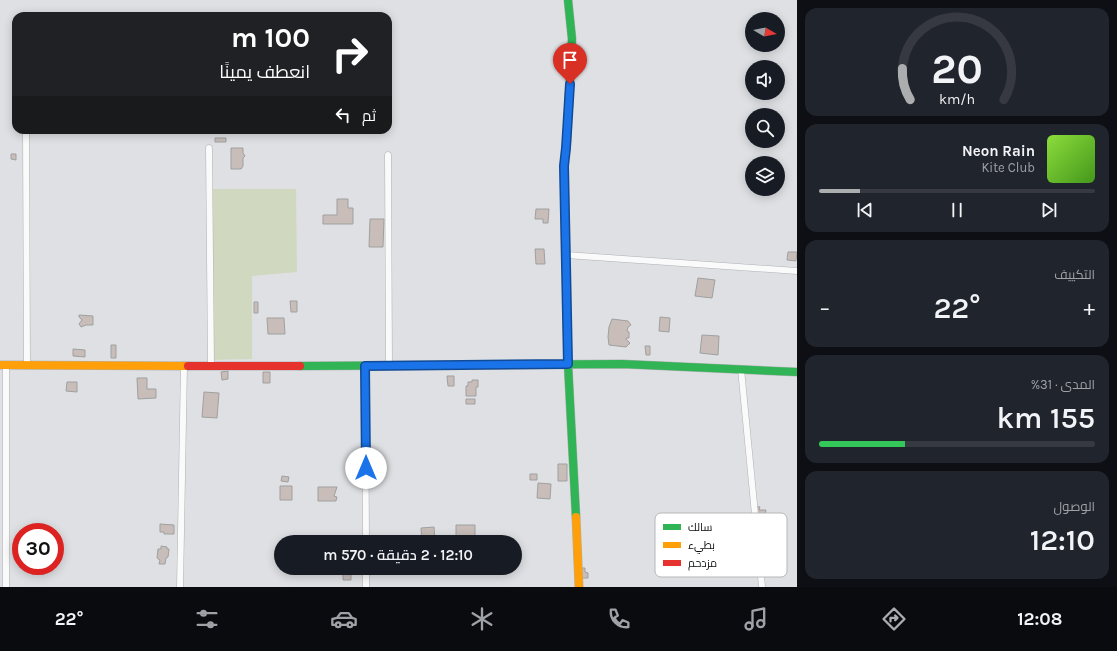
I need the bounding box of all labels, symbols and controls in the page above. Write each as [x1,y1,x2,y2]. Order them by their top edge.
north arrow [745,12,785,52]
map controls [745,12,785,196]
text: 100 m [231,21,310,54]
icon: right [324,28,376,80]
pin [553,43,587,84]
text: 20 [931,45,983,93]
icon: arrive [559,49,581,71]
button: sound [745,60,785,100]
text: انعطف يمينًا [219,61,310,83]
text: km/h [939,90,975,107]
icon: left [332,104,354,126]
text: ثم [362,107,376,125]
button: search [745,108,785,148]
text: Neon Rain [962,142,1035,160]
button: layers [745,156,785,196]
text: Kite Club [981,160,1035,175]
icon: previous [854,199,876,221]
icon: pause [946,199,968,221]
icon: next [1038,199,1060,221]
text: التكييف [1054,267,1095,282]
text: 22° [933,290,981,326]
text: − [819,295,831,321]
text: + [1083,295,1095,321]
text: المدى · 31% [1031,377,1095,392]
text: 155 km [997,400,1095,436]
position arrow [345,447,387,489]
text: الوصول [1054,499,1095,514]
legend [655,513,787,577]
text: سالك [688,521,712,534]
text: 12:10 [1030,522,1095,558]
speed limit sign: 30 [12,523,64,575]
text: بطيء [688,539,715,554]
text: 12:10 · 2 دقيقة · 570 m [323,546,473,564]
text: مزدحم [688,557,717,571]
icon: filters [193,605,221,633]
icon: car [330,605,358,633]
icon: climate [468,605,496,633]
icon: phone [605,605,633,633]
icon: music [742,605,770,633]
icon: directions [880,605,908,633]
text: 22° [55,608,84,630]
text: 12:08 [1017,608,1062,630]

